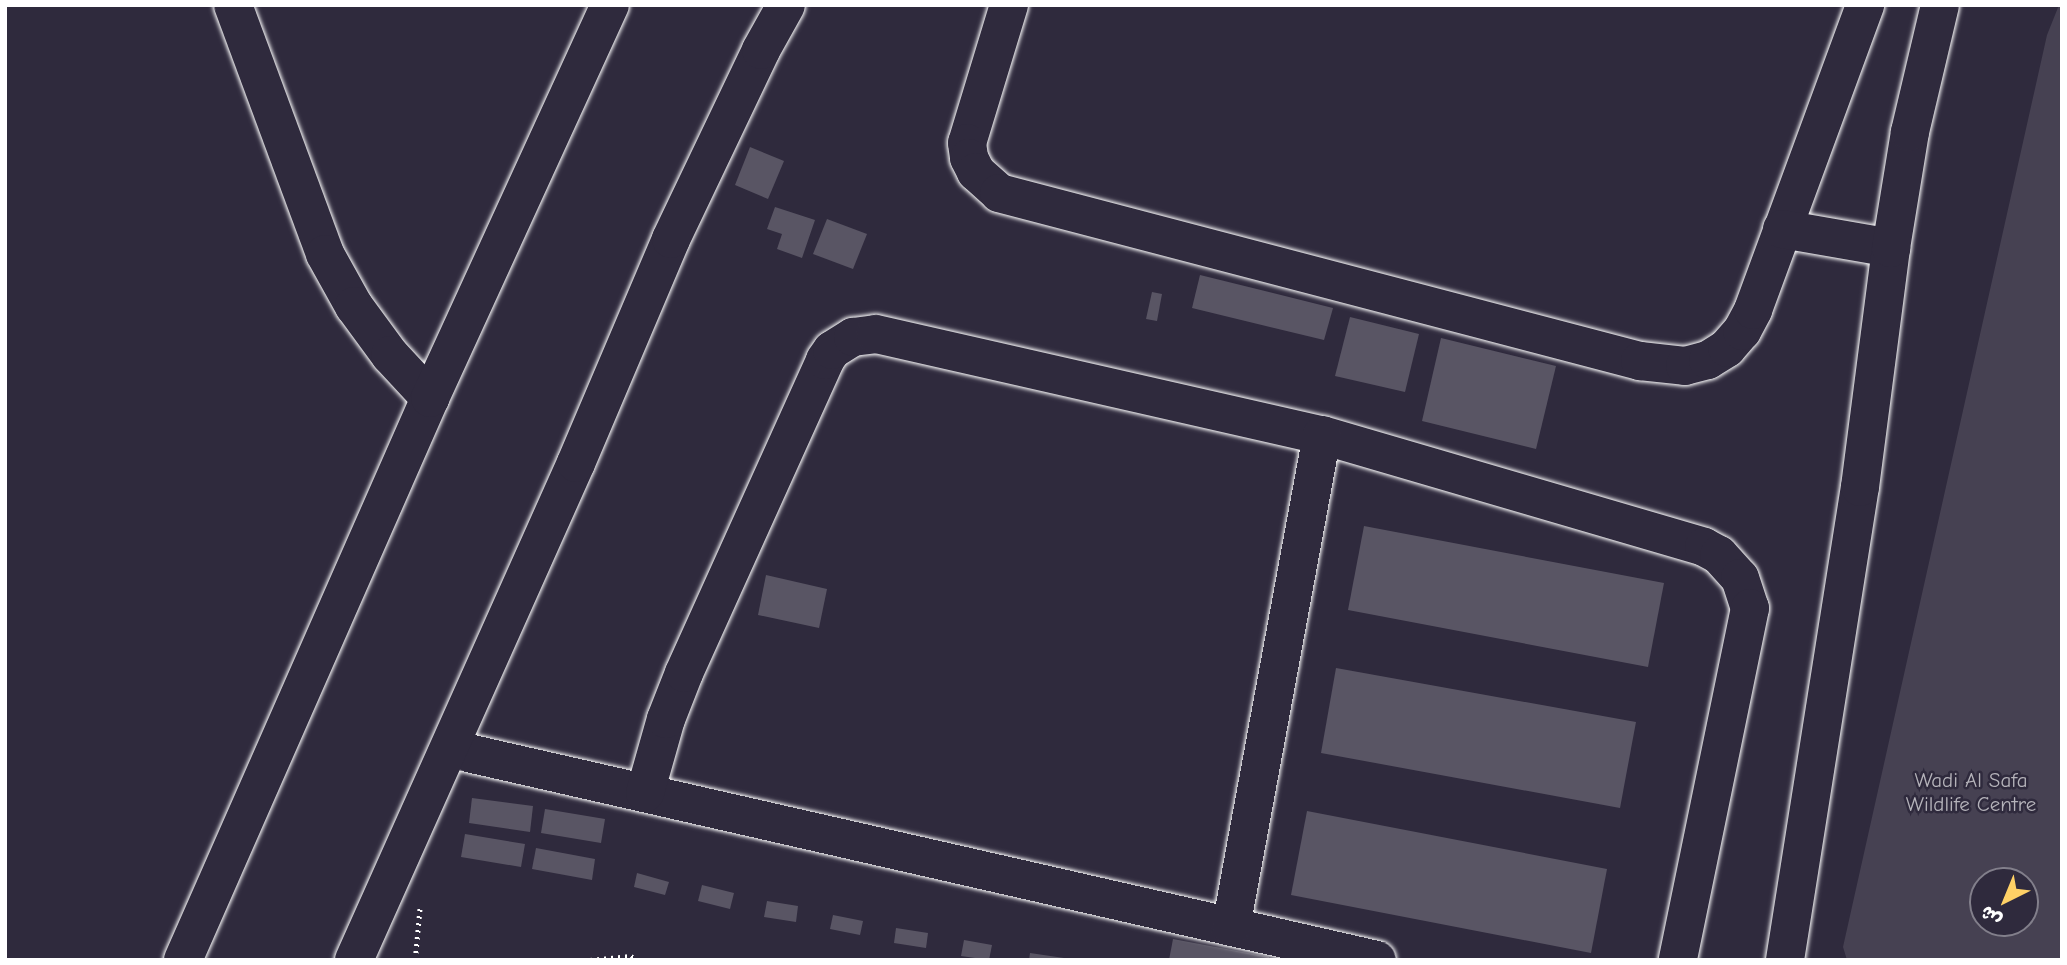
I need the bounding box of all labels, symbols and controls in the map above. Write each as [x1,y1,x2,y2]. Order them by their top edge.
park label: Wadi Al Safa Wildlife Centre [1906,767,2036,817]
north arrow [1969,867,2039,937]
text: ش [1976,901,2006,931]

